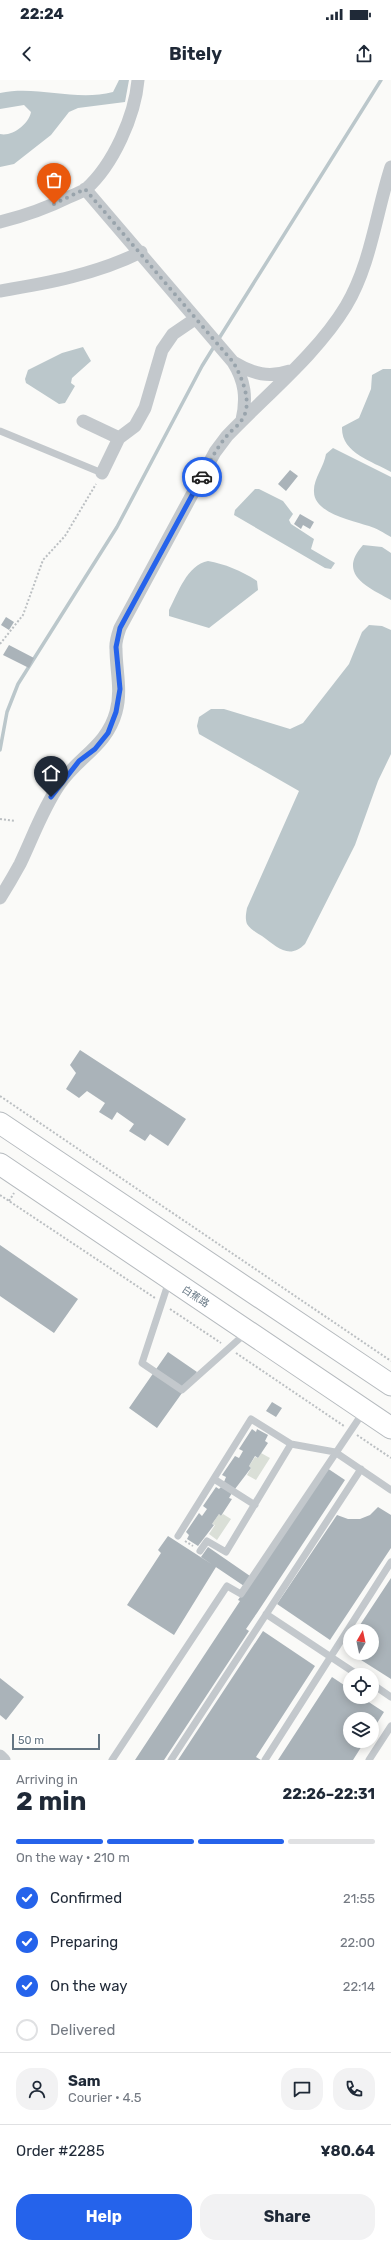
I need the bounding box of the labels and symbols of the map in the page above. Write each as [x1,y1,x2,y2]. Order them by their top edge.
pin [37,163,71,204]
courier [182,457,222,497]
pin [34,756,68,797]
street label: 白蕉路 [180,1283,211,1310]
north arrow [343,1624,379,1660]
scale bar [12,1732,100,1751]

